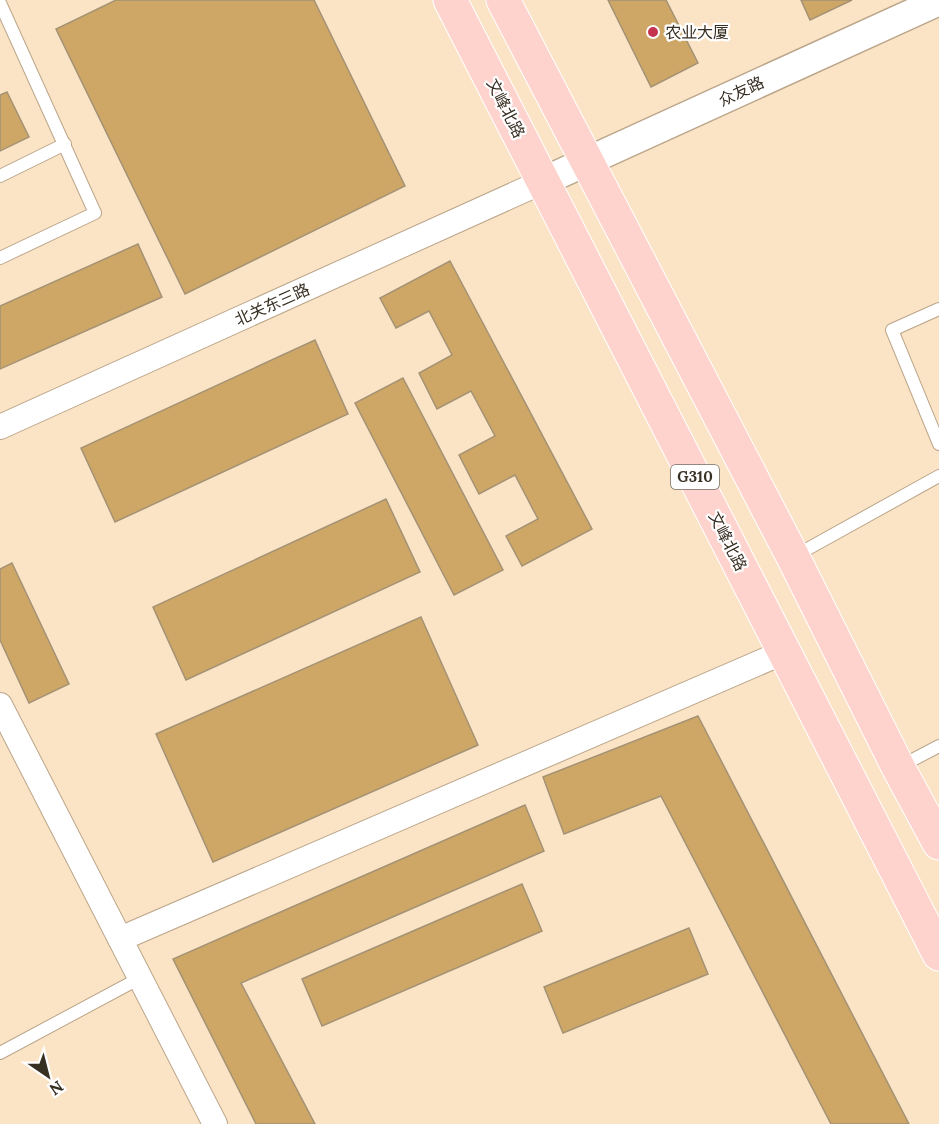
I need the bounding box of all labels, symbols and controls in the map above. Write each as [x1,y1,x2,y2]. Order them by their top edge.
place label: 农业大厦 [665,22,729,42]
marker: 农业大厦 [646,25,660,39]
street label: 众友路 [715,72,767,110]
street label: 文峰北路 [483,75,529,141]
street label: 北关东三路 [231,279,313,329]
road number: G310 [671,465,719,489]
street label: 文峰北路 [705,508,751,574]
north arrow [18,1046,78,1106]
text: N [46,1077,67,1100]

